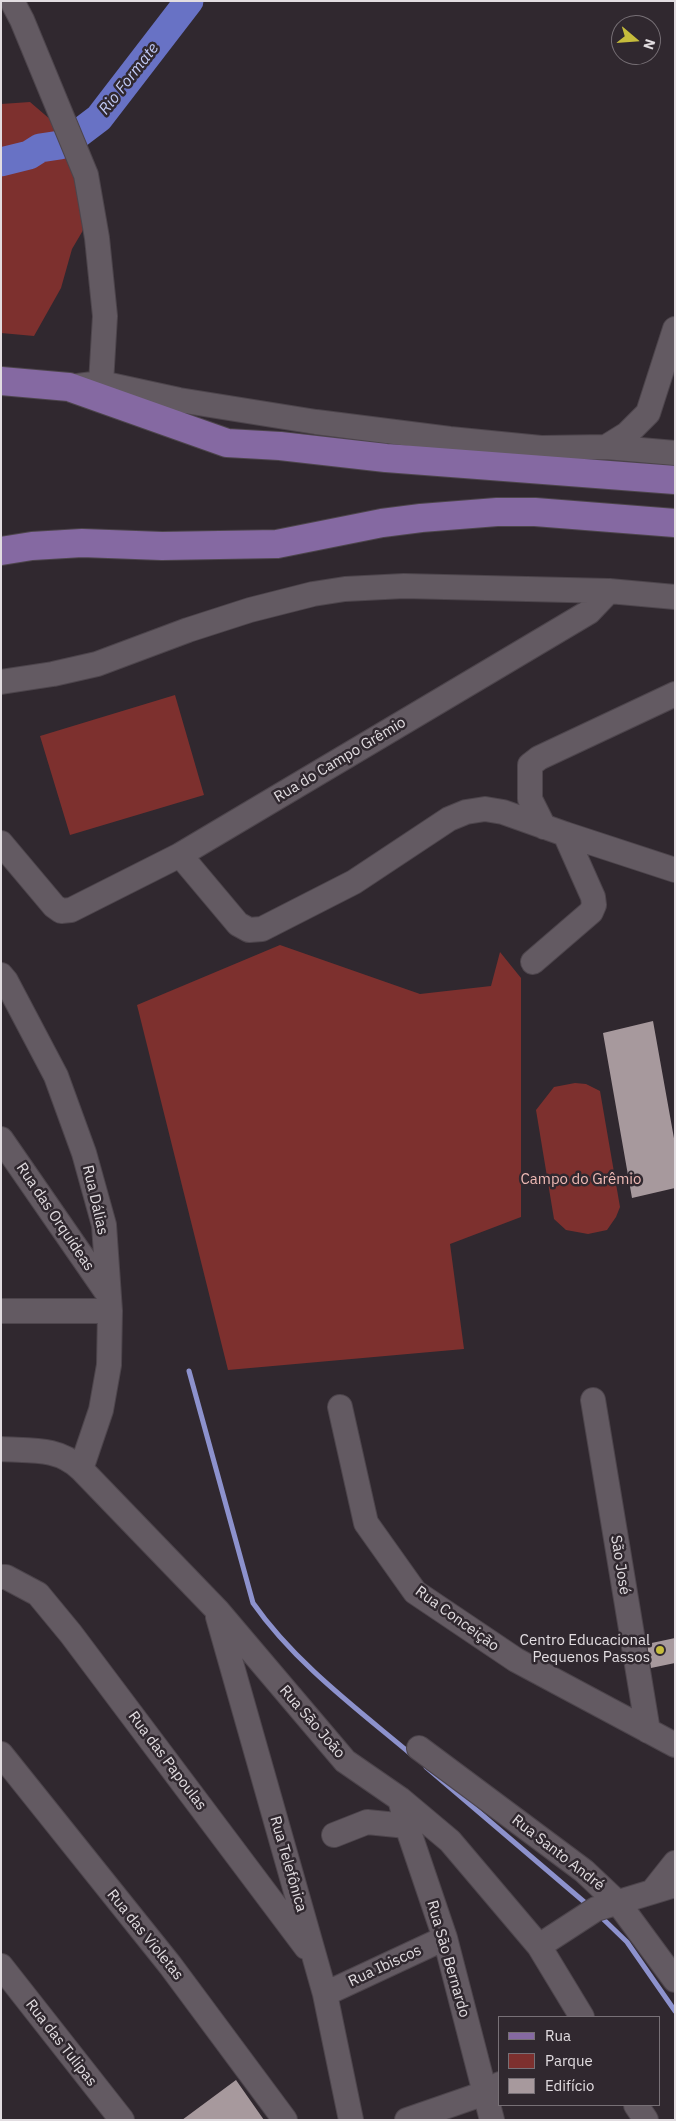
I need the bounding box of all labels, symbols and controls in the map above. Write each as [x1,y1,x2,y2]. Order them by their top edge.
north arrow [611,15,661,65]
text: N [639,37,659,52]
water label: Rio Formate [95,39,163,119]
street label: Rua do Campo Grêmio [271,713,409,807]
street label: Rua das Orquídeas [12,1160,98,1274]
street label: Rua Dálias [78,1163,112,1237]
park label: Campo do Grêmio [520,1171,642,1189]
street label: São José [606,1534,634,1596]
street label: Rua Conceição [412,1583,502,1655]
place label: Centro Educacional Pequenos Passos [520,1632,650,1667]
marker: Centro Educacional Pequenos Passos [654,1644,666,1656]
street label: Rua São João [275,1682,349,1762]
street label: Rua das Papoulas [124,1708,210,1814]
street label: Rua Santo André [508,1811,608,1895]
street label: Rua Telefônica [266,1814,310,1914]
street label: Rua das Violetas [103,1886,187,1984]
street label: Rua São Bernardo [423,1898,473,2020]
street label: Rua Ibiscos [346,1941,424,1991]
street label: Rua das Tulipas [21,1996,101,2090]
legend [498,2016,661,2106]
text: Rua [545,2026,571,2045]
text: Parque [545,2051,593,2070]
text: Edifício [545,2076,594,2095]

